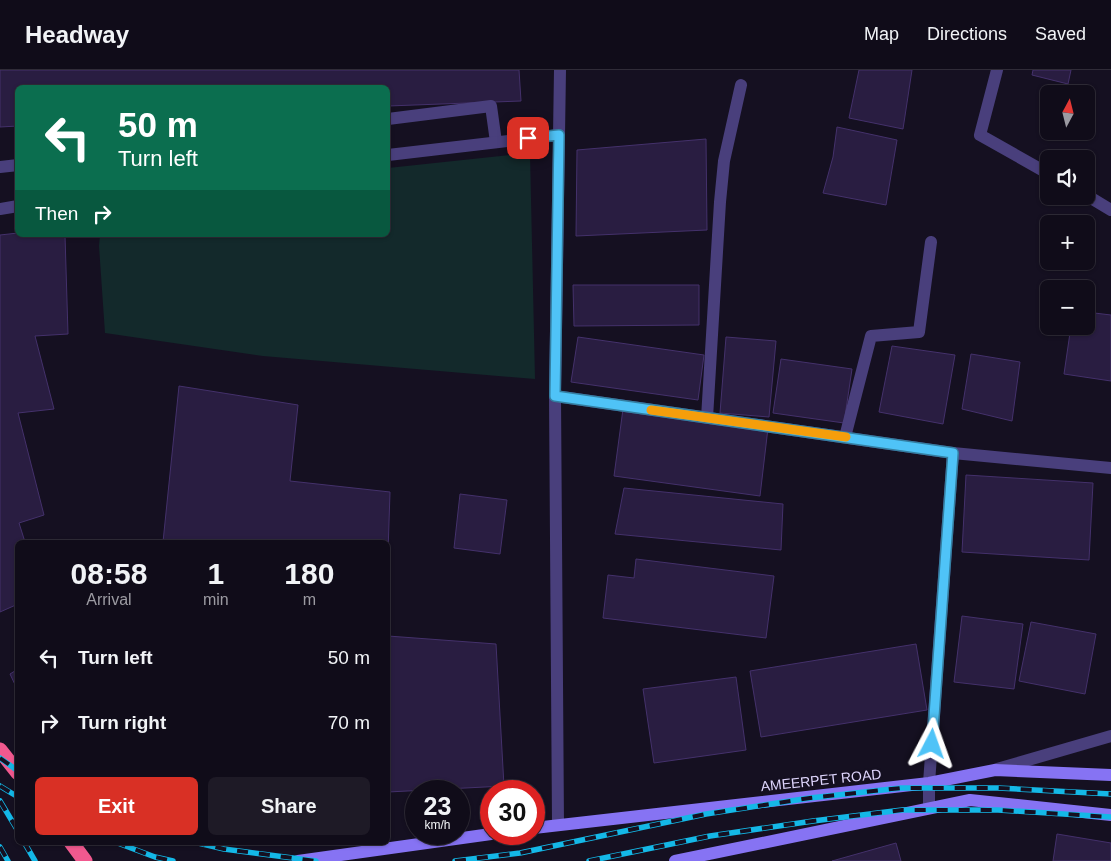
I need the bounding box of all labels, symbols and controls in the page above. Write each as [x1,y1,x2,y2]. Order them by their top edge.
text: Headway [25,21,129,48]
text: Map [864,24,899,44]
text: Directions [927,24,1007,44]
text: Saved [1035,24,1086,44]
north arrow [1040,85,1095,140]
map controls [1040,85,1095,335]
icon: left [35,105,100,170]
text: 50 m [118,105,198,144]
pin [507,117,549,159]
icon: arrive [514,124,542,152]
text: Turn left [118,146,198,171]
button: sound [1040,150,1095,205]
icon: right [88,200,116,228]
text: Then [35,203,78,224]
button: + [1040,215,1095,270]
button: − [1040,280,1095,335]
text: 08:58 [71,557,147,590]
text: 1 [207,557,224,590]
text: 180 [284,557,334,590]
text: Arrival [86,591,132,608]
text: min [203,591,229,608]
text: m [303,591,316,608]
icon: left [35,644,63,672]
text: Turn left [78,647,153,668]
text: 50 m [328,647,370,668]
icon: right [35,709,63,737]
text: Turn right [78,712,166,733]
text: 70 m [328,712,370,733]
position arrow [905,717,957,769]
street label: AMEERPET ROAD [760,766,882,794]
button: Exit [35,777,198,835]
button: Share [208,777,370,835]
speed limit sign: 30 [480,780,545,845]
text: 23 [424,792,451,820]
text: km/h [424,818,451,832]

